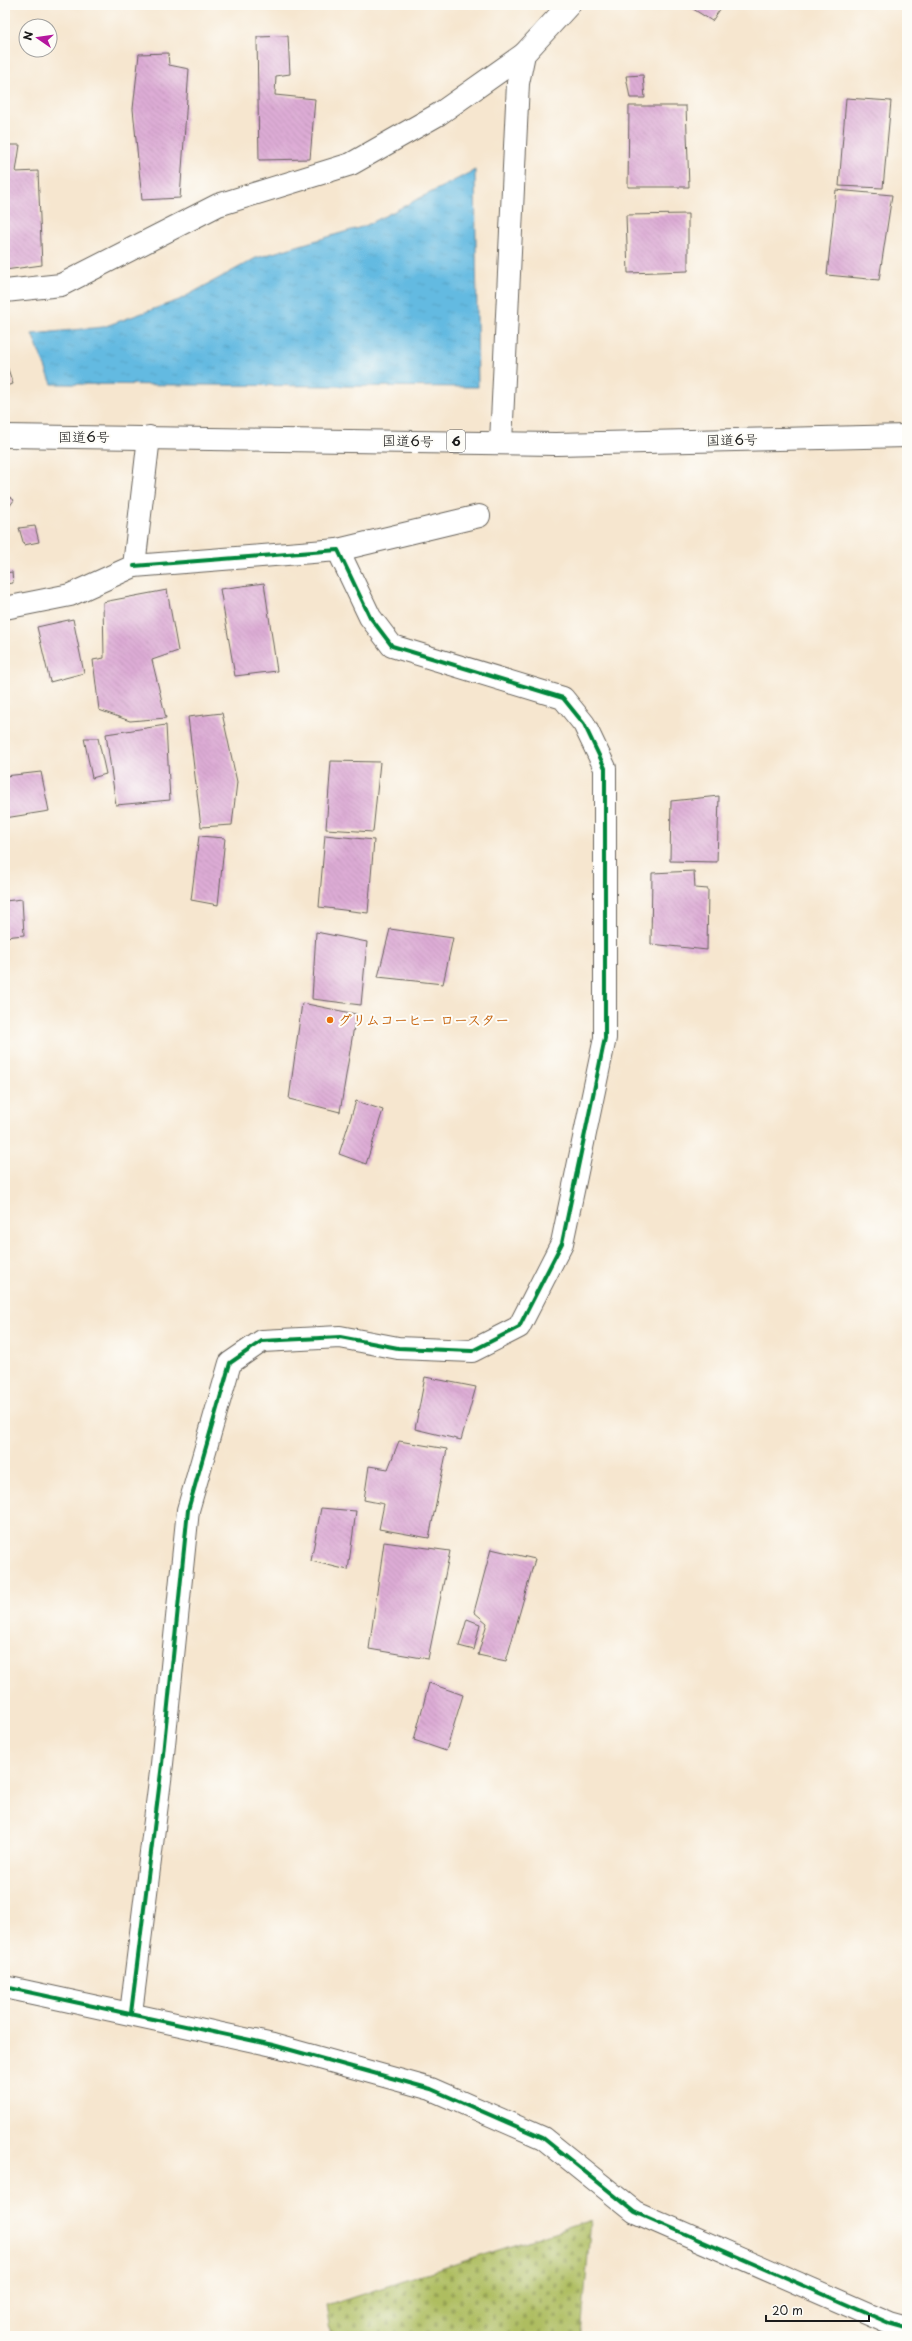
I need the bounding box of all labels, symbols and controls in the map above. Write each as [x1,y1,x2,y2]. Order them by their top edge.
north arrow [18,18,58,58]
text: N [19,29,37,42]
street label: 国道6号 [58,426,110,447]
street label: 国道6号 [706,429,758,450]
street label: 国道6号 [382,430,434,451]
road number: 6 [447,430,465,452]
place label: グリムコーヒー ロースター [338,1009,509,1030]
marker: グリムコーヒー ロースター [325,1015,335,1025]
scale bar [766,2297,869,2323]
text: 20 m [772,2301,803,2319]

